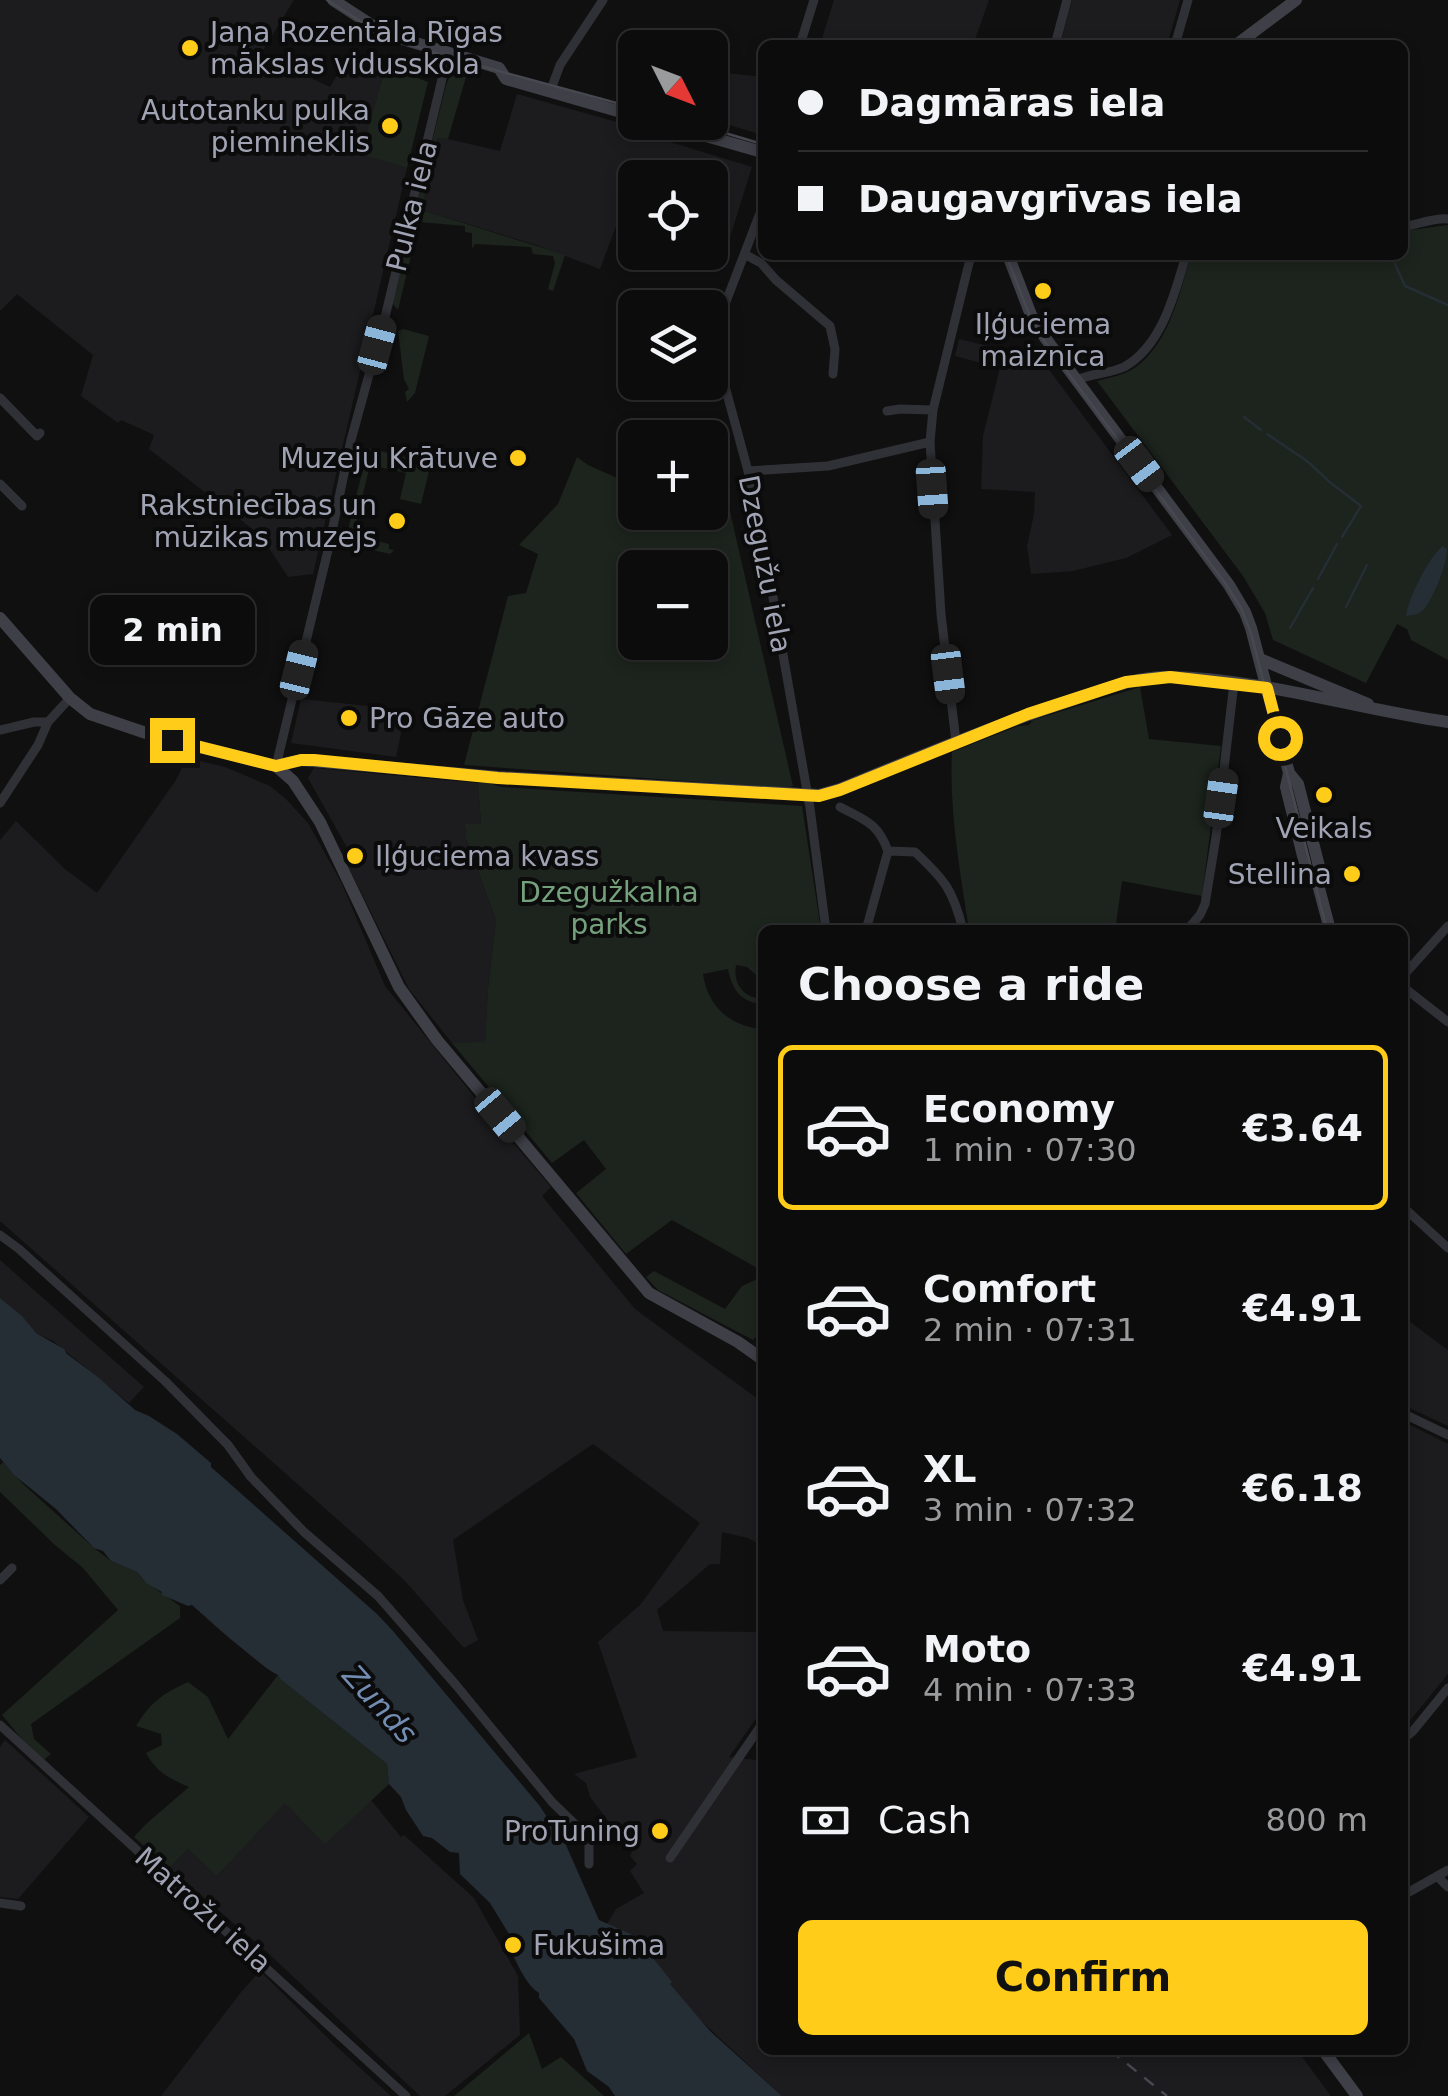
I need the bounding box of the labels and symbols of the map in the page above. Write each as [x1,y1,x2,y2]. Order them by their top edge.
place label: Jaņa Rozentāla Rīgas mākslas vidusskola [208,16,503,81]
north arrow [618,30,728,140]
marker: Jaņa Rozentāla Rīgas mākslas vidusskola [179,37,201,59]
place label: Autotanku pulka piemineklis [141,94,370,159]
marker: Autotanku pulka piemineklis [379,115,401,137]
street label: Pulka iela [380,137,444,275]
marker: Iļģuciema maiznīca [1032,280,1054,302]
place label: Iļģuciema maiznīca [975,308,1111,373]
car [355,312,399,378]
car [1109,431,1169,497]
place label: Muzeju Krātuve [280,442,498,475]
marker: Muzeju Krātuve [507,447,529,469]
car [915,458,949,520]
street label: Dzegužu iela [732,472,798,656]
place label: Rakstniecības un mūzikas muzejs [139,489,377,554]
marker: Rakstniecības un mūzikas muzejs [386,510,408,532]
callout: 2 min [90,595,254,665]
car [277,637,321,703]
car [929,642,967,706]
place label: Pro Gāze auto [369,702,565,735]
marker: Pro Gāze auto [338,707,360,729]
route start [1258,716,1303,761]
route end [150,718,195,763]
car [1202,766,1240,830]
marker: Veikals [1313,784,1335,806]
place label: Veikals [1275,812,1373,845]
place label: Iļģuciema kvass [375,840,599,873]
marker: Iļģuciema kvass [344,845,366,867]
place label: Stellina [1228,858,1332,891]
marker: Stellina [1341,863,1363,885]
park label: Dzegužkalna parks [519,876,699,941]
car [469,1082,531,1148]
water label: Zunds [335,1657,424,1750]
place label: ProTuning [504,1815,640,1848]
marker: ProTuning [649,1820,671,1842]
street label: Matrožu iela [128,1840,278,1980]
place label: Fukušima [533,1929,665,1962]
marker: Fukušima [502,1934,524,1956]

